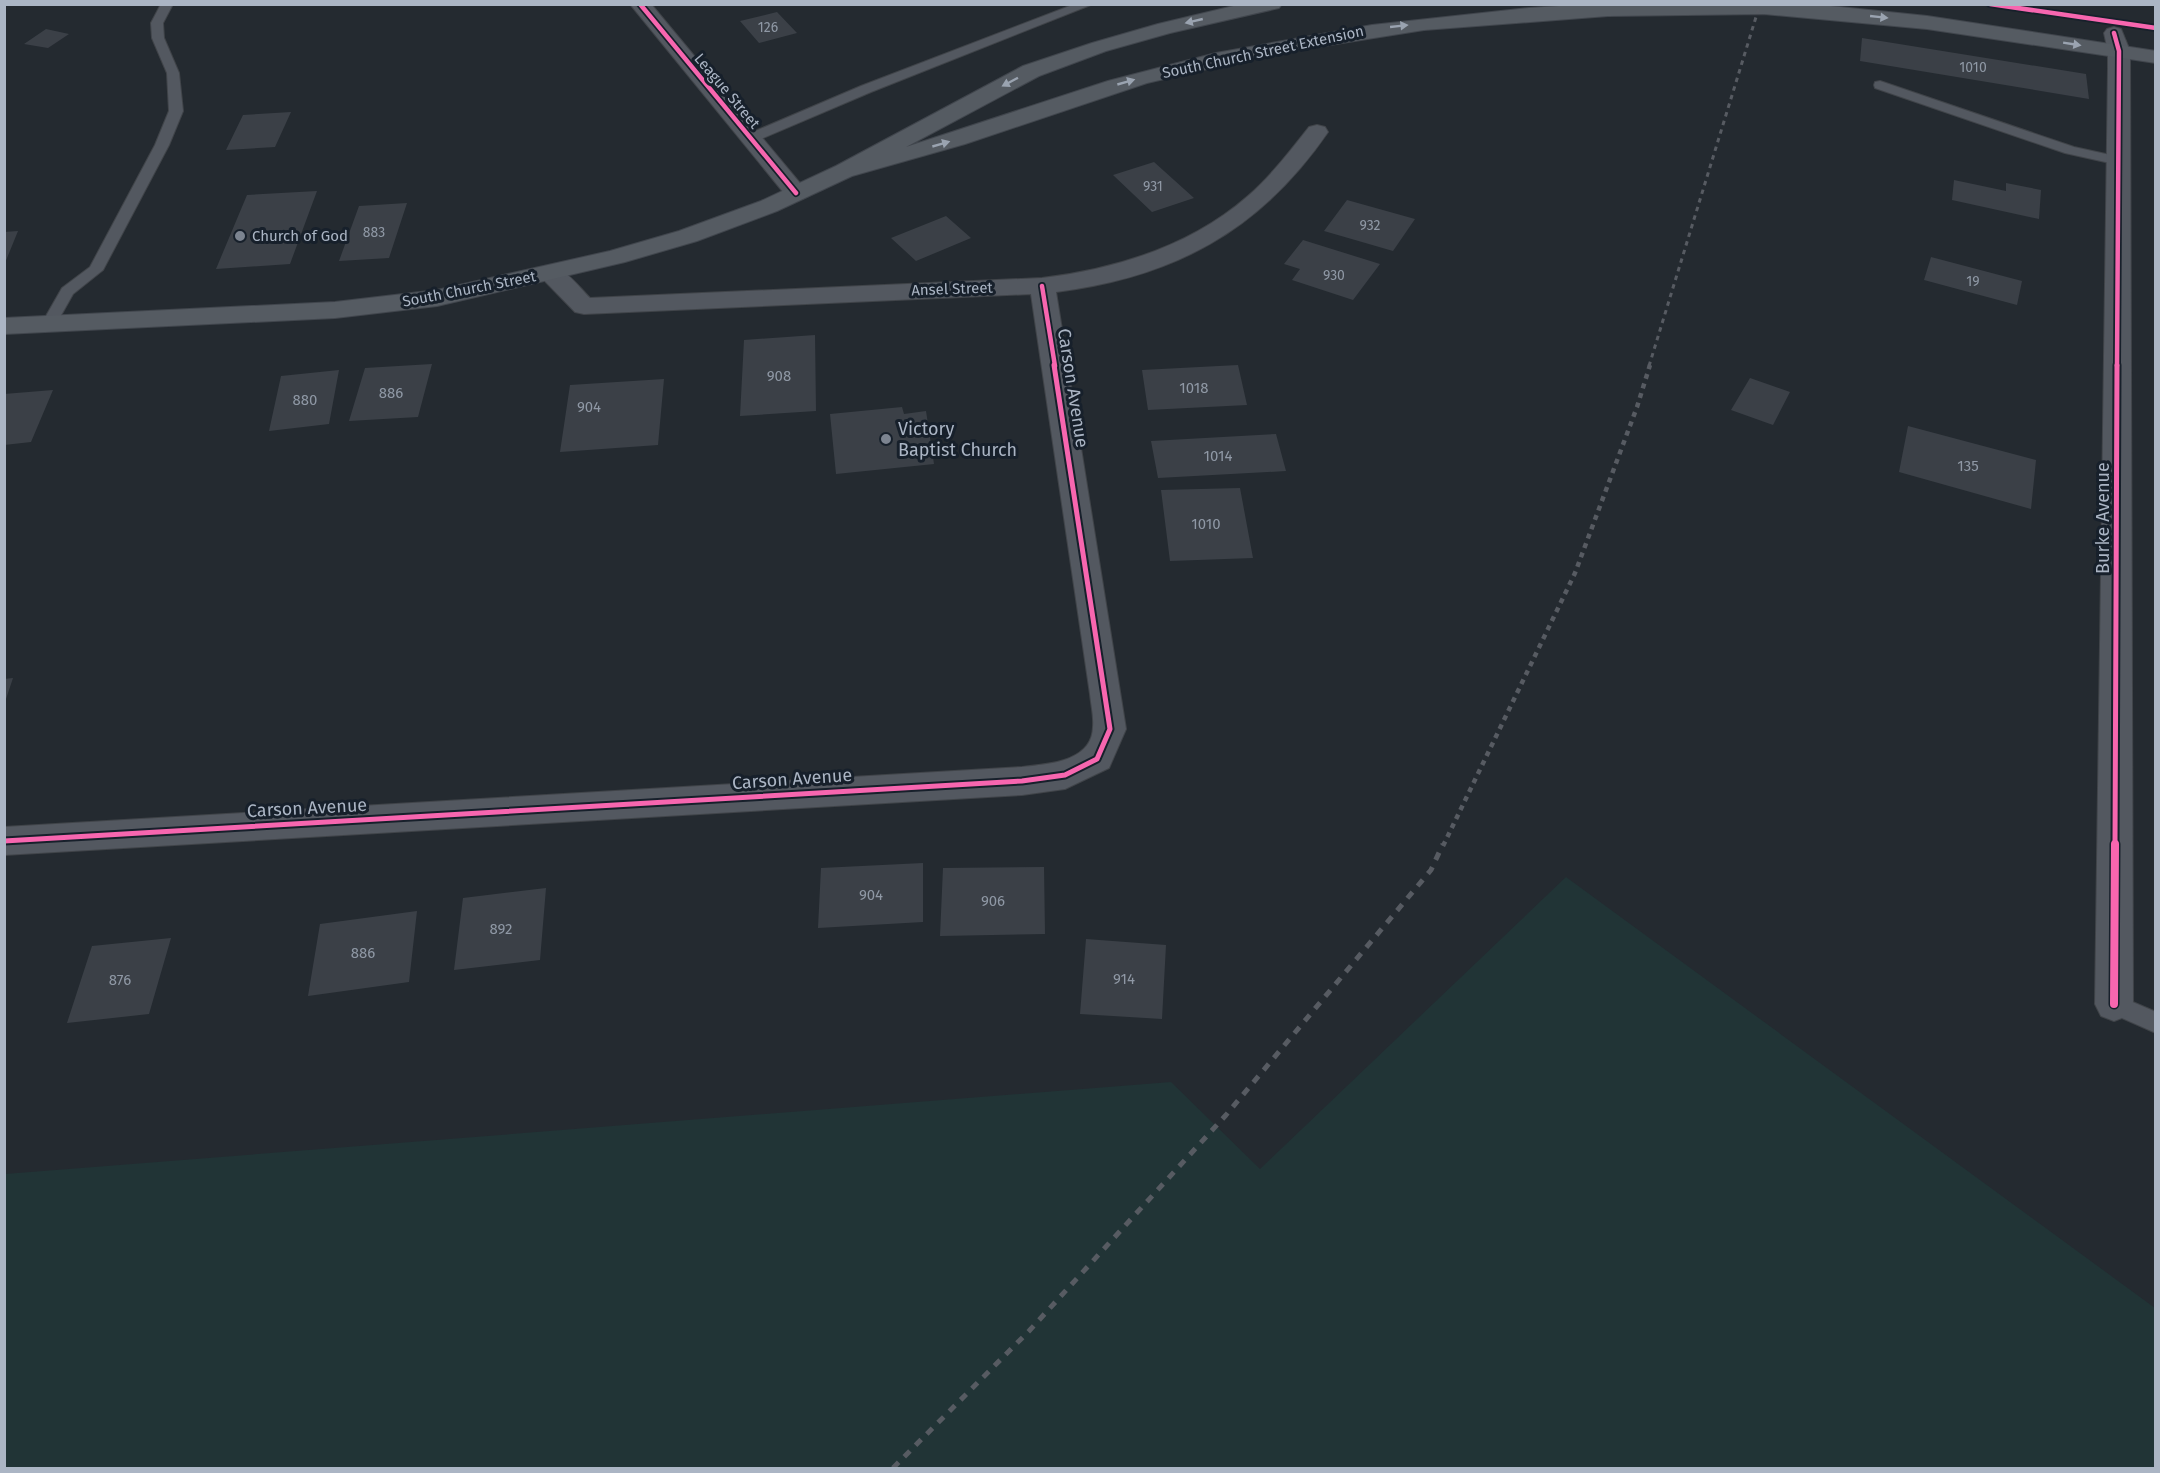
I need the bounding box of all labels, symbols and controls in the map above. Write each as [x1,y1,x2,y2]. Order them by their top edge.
one-way arrow [1870,12,1889,22]
one-way arrow [1185,17,1204,27]
house number: 126 [758,19,778,36]
street label: South Church Street Extension [1160,22,1366,82]
one-way arrow [1390,22,1409,31]
one-way arrow [2063,40,2082,49]
street label: League Street [690,50,764,133]
house number: 1010 [1959,59,1987,76]
one-way arrow [1001,77,1018,87]
one-way arrow [1117,77,1135,87]
one-way arrow [932,138,950,148]
house number: 931 [1143,178,1163,195]
house number: 932 [1360,217,1380,234]
house number: 883 [363,224,385,241]
place label: Church of God [252,227,348,245]
marker: Church of God [233,229,247,243]
street label: South Church Street [401,267,538,311]
house number: 930 [1323,267,1345,284]
house number: 19 [1966,273,1980,290]
street label: Ansel Street [911,279,994,299]
street label: Carson Avenue [1053,327,1093,449]
house number: 908 [767,367,791,385]
house number: 1018 [1179,379,1209,397]
house number: 886 [379,384,403,402]
house number: 880 [293,391,317,409]
house number: 904 [577,398,601,416]
place label: Victory Baptist Church [898,418,1017,461]
marker: Victory Baptist Church [879,432,893,446]
house number: 1014 [1204,447,1233,465]
house number: 135 [1957,457,1979,475]
street label: Burke Avenue [2092,462,2114,574]
house number: 1010 [1191,515,1221,533]
street label: Carson Avenue [731,764,853,794]
street label: Carson Avenue [246,794,368,822]
house number: 904 [859,886,883,904]
house number: 906 [981,892,1005,910]
house number: 892 [490,920,512,938]
house number: 886 [351,944,375,962]
house number: 914 [1113,970,1135,988]
house number: 876 [109,971,131,989]

